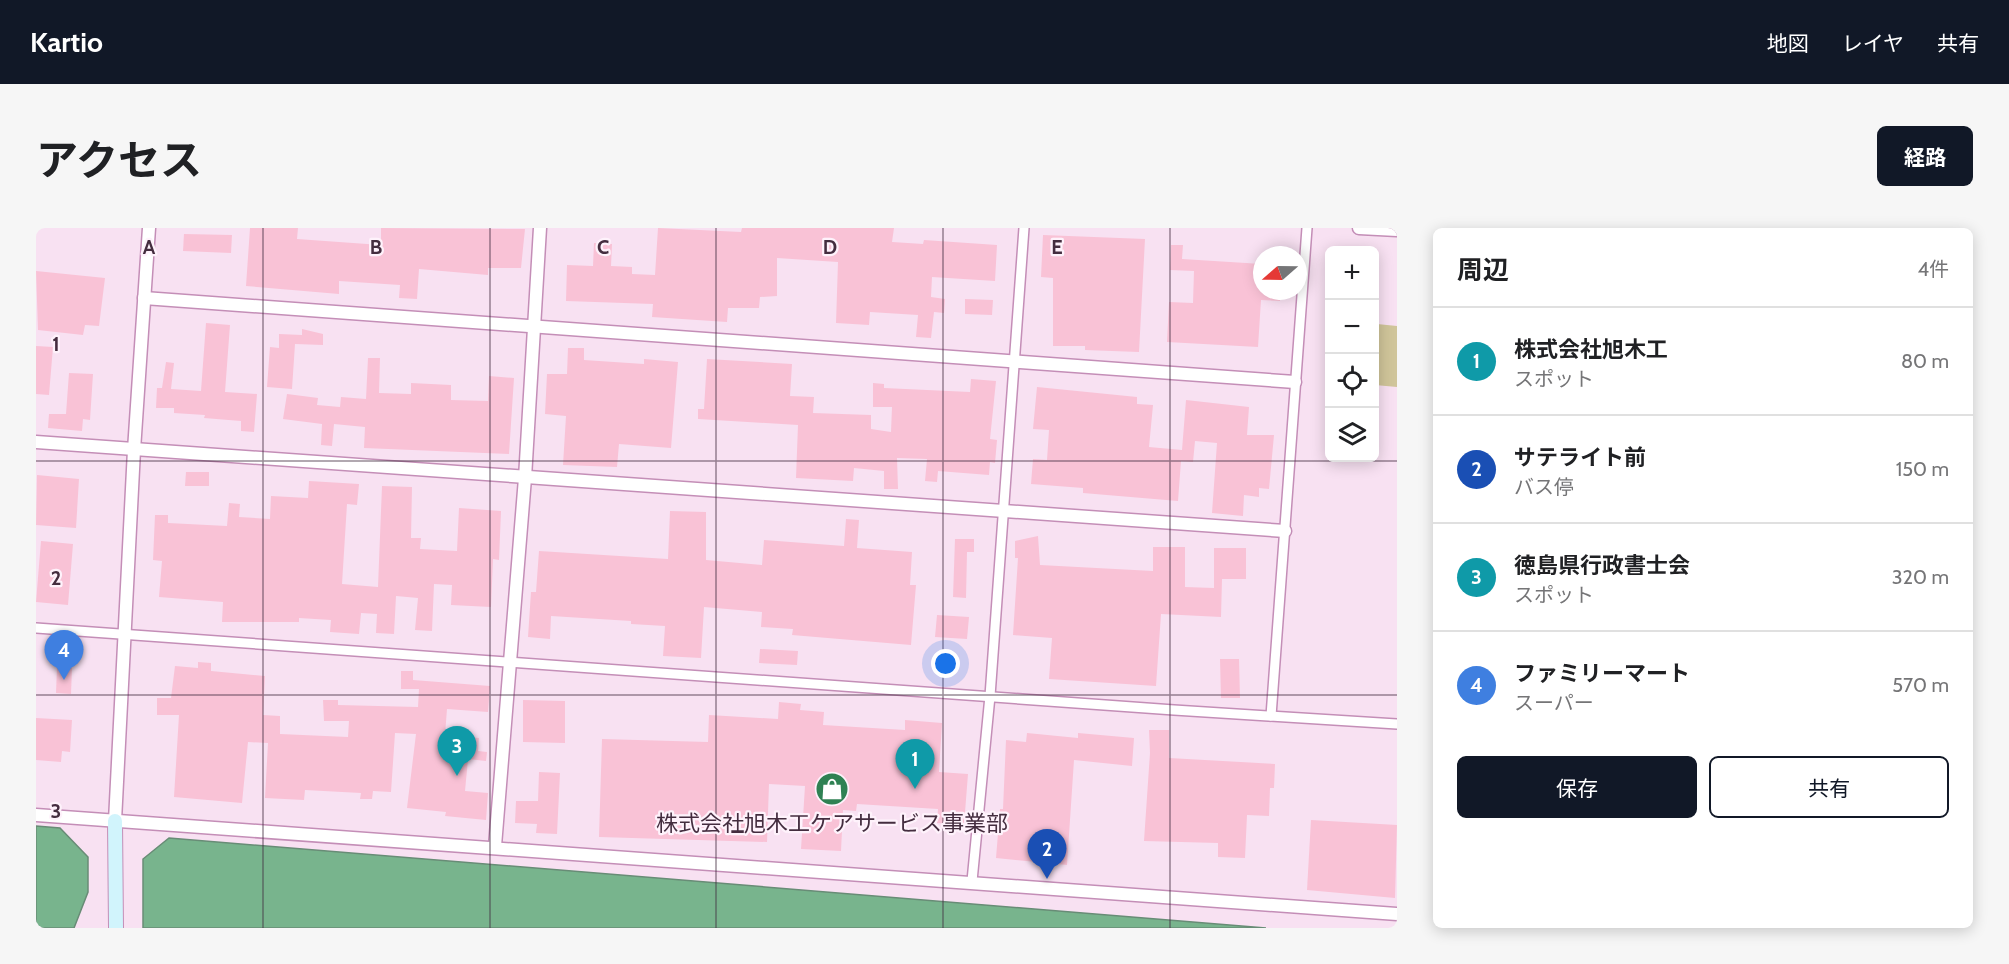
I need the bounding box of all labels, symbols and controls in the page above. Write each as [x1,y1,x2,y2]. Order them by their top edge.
text: Kartio [30,25,103,59]
text: 地図 [1767,31,1809,56]
text: レイヤ [1842,31,1904,56]
text: 共有 [1937,31,1979,56]
button: 経路 [1877,126,1973,186]
text: アクセス [36,134,202,186]
text: A [143,235,156,259]
text: B [370,235,382,259]
text: C [597,235,609,259]
text: D [823,235,837,259]
text: E [1051,235,1063,259]
north arrow [1253,246,1307,300]
map controls [1325,246,1379,462]
button: + [1325,246,1379,300]
text: 周辺 [1457,254,1509,286]
text: 4件 [1917,257,1949,281]
button: − [1325,300,1379,354]
text: 1 [52,332,60,356]
text: 株式会社旭木工 [1514,336,1668,363]
text: 1 [1473,349,1480,373]
text: 80 m [1901,349,1949,373]
button: locate [1325,354,1379,408]
text: スポット [1514,367,1594,391]
button: layers [1325,408,1379,462]
text: サテライト前 [1514,444,1646,471]
text: 2 [1471,457,1482,481]
text: 150 m [1896,457,1949,481]
text: バス停 [1514,475,1574,499]
text: 徳島県行政書士会 [1514,552,1690,579]
text: 3 [1471,565,1482,589]
text: 320 m [1892,565,1949,589]
text: 2 [51,566,61,590]
text: スポット [1514,583,1594,607]
pin: 4 [45,630,84,680]
your location [931,649,960,678]
text: ファミリーマート [1514,660,1690,687]
text: 4 [1470,673,1483,697]
text: 570 m [1892,673,1949,697]
text: スーパー [1514,691,1594,715]
pin: 3 [438,726,476,776]
pin: 1 [896,740,934,789]
button: 保存 [1457,756,1697,818]
button: 共有 [1709,756,1949,818]
shop icon: 株式会社旭木工ケアサービス事業部 [814,771,850,807]
text: 3 [51,799,61,823]
place label: 株式会社旭木工ケアサービス事業部 [656,810,1008,837]
pin: 2 [1028,830,1066,879]

